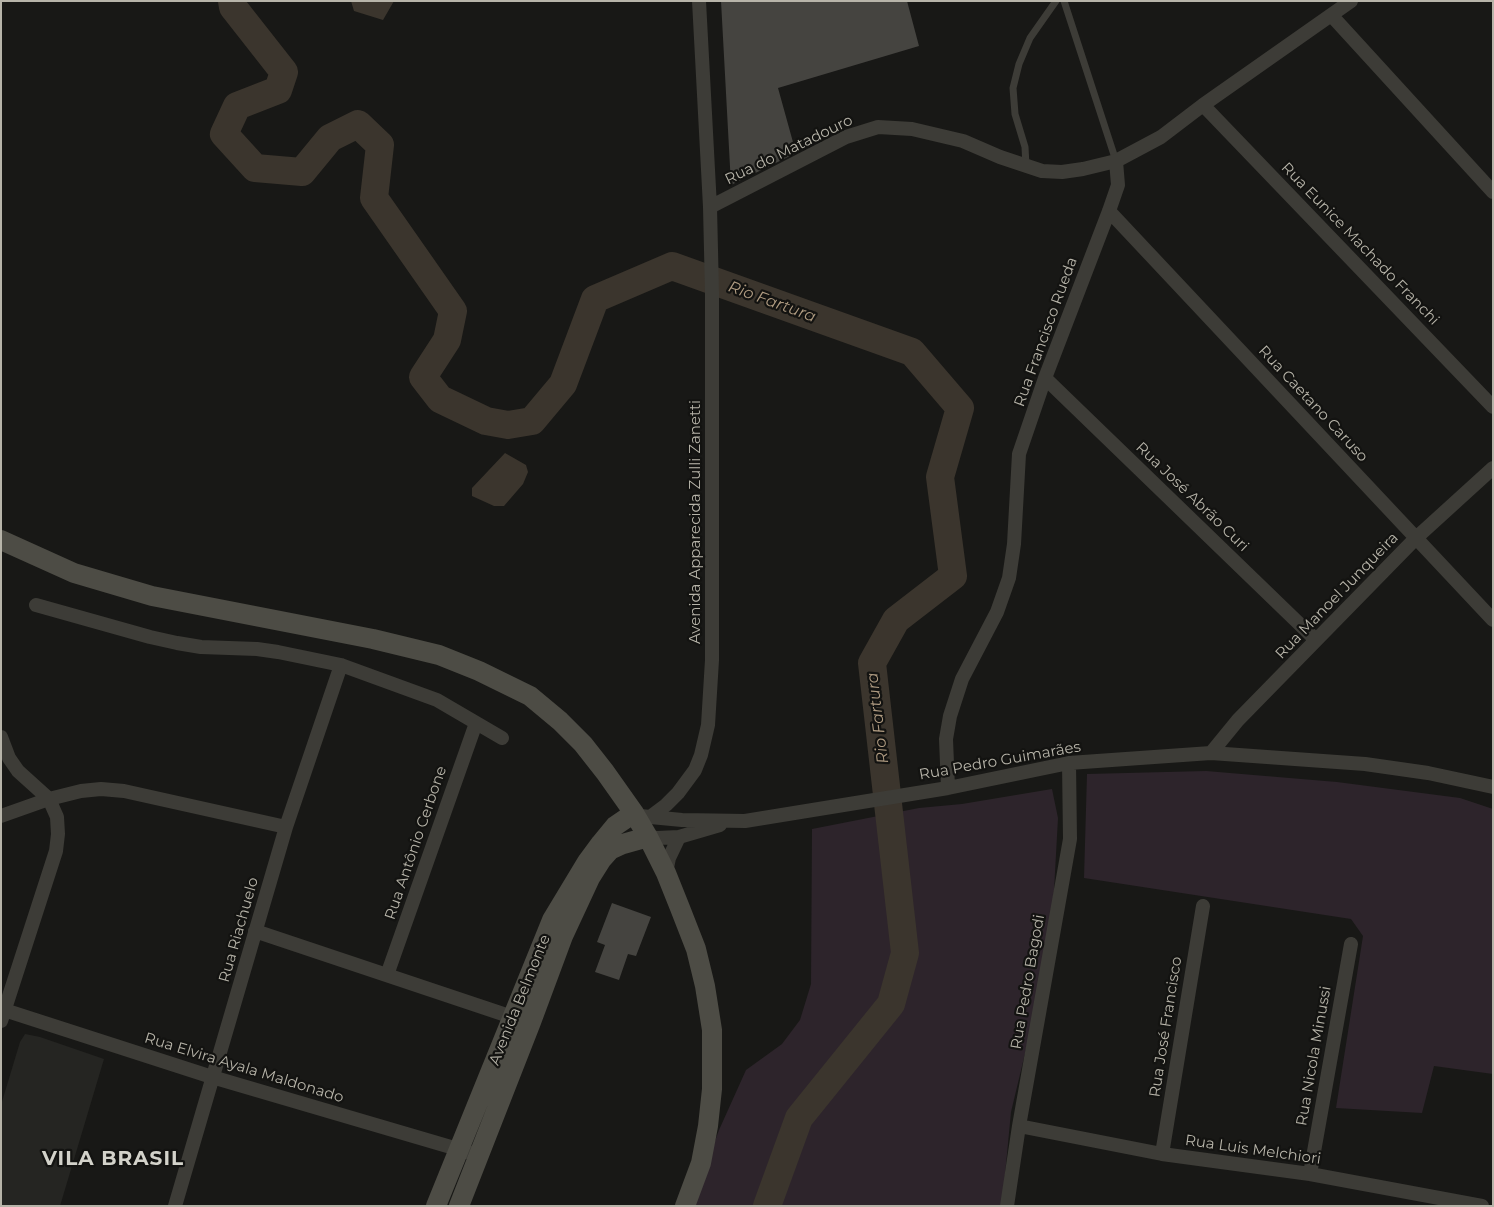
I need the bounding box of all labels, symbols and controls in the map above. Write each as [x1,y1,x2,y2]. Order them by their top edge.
street label: Rua do Matadouro [722,111,856,189]
street label: Rua Eunice Machado Franchi [1277,159,1443,329]
street label: Rua Francisco Rueda [1011,255,1081,409]
water label: Rio Fartura [726,277,818,327]
street label: Rua Caetano Caruso [1254,342,1372,466]
street label: Avenida Apparecida Zulli Zanetti [687,400,705,644]
street label: Rua José Abrão Curi [1132,438,1252,556]
street label: Rua Manoel Junqueira [1272,529,1402,663]
water label: Rio Fartura [863,671,893,765]
street label: Rua Pedro Guimarães [918,738,1082,784]
street label: Rua Antônio Cerbone [381,764,451,922]
street label: Rua Riachuelo [215,875,263,985]
street label: Rua Pedro Bagodi [1007,913,1049,1051]
street label: Avenida Belmonte [486,932,554,1068]
street label: Rua José Francisco [1146,955,1186,1099]
street label: Rua Nicola Minussi [1293,985,1335,1127]
street label: Rua Elvira Ayala Maldonado [142,1029,346,1107]
street label: Rua Luis Melchiori [1184,1132,1322,1168]
district label: VILA BRASIL [41,1147,185,1171]

